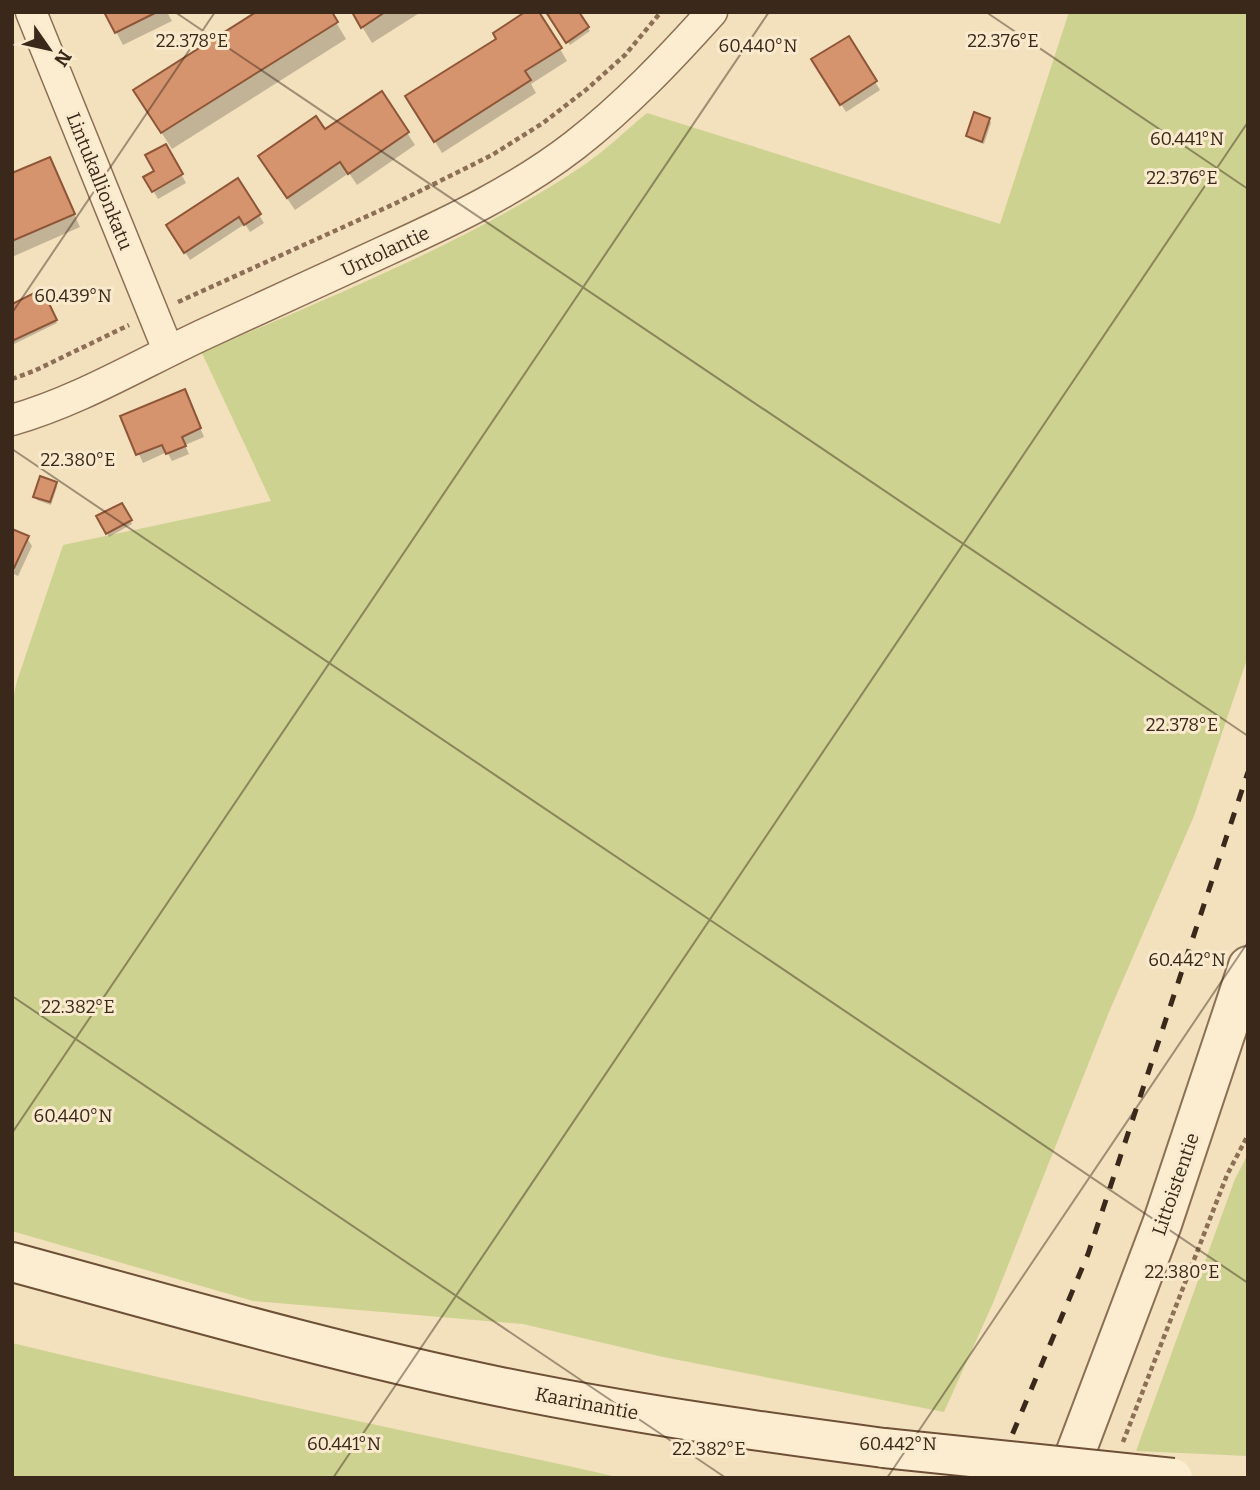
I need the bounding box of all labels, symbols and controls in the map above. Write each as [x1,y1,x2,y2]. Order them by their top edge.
north arrow [14,14,84,84]
text: 22.378°E [156,30,228,52]
text: 22.376°E [967,30,1039,52]
text: 60.440°N [719,35,797,57]
text: N [49,46,76,71]
street label: Lintukallionkatu [62,109,138,253]
text: 60.441°N [1150,128,1224,150]
text: 22.376°E [1146,167,1218,189]
street label: Untolantie [338,221,433,282]
text: 60.439°N [34,285,112,307]
text: 22.380°E [41,449,115,471]
text: 22.378°E [1146,714,1218,736]
text: 60.442°N [1148,949,1226,971]
text: 22.382°E [41,996,115,1018]
text: 60.440°N [34,1105,112,1127]
street label: Littoistentie [1147,1130,1204,1238]
text: 22.380°E [1145,1261,1219,1283]
street label: Kaarinantie [533,1382,640,1425]
text: 60.441°N [307,1433,381,1455]
text: 60.442°N [859,1433,937,1455]
text: 22.382°E [672,1438,746,1460]

